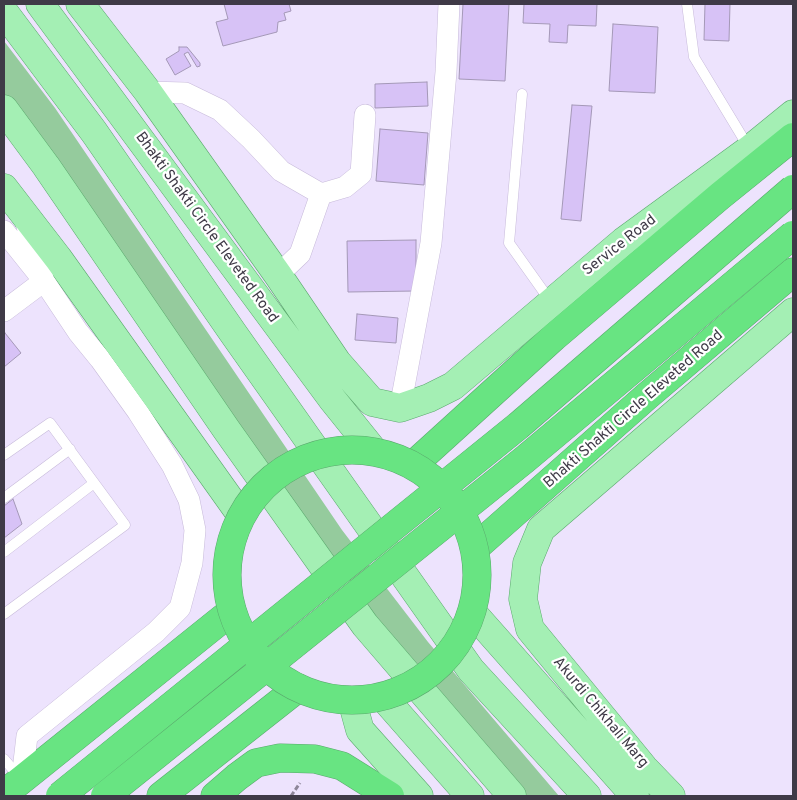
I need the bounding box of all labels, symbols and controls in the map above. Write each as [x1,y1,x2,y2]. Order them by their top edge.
street label: Bhakti Shakti Circle Eleveted Road [131,129,281,327]
street label: Service Road [580,212,660,280]
street label: Bhakti Shakti Circle Eleveted Road [541,327,727,493]
street label: Akurdi Chikhali Marg [548,654,652,772]

